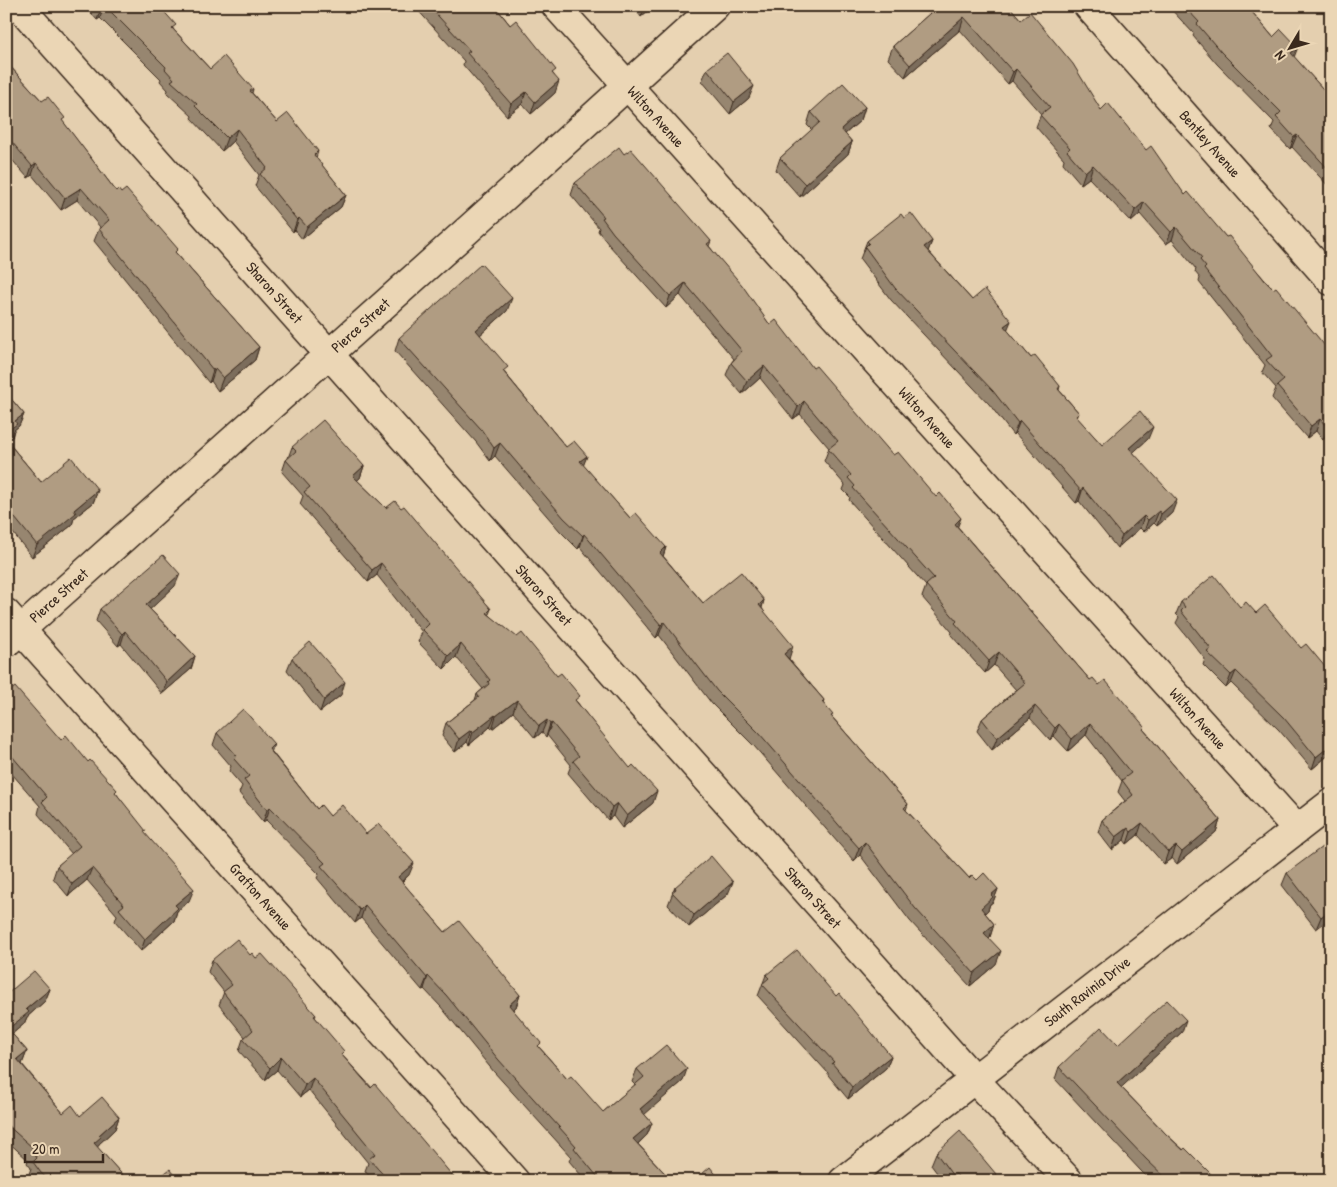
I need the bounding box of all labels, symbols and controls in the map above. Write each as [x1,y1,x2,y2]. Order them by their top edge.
north arrow [1264,22,1314,72]
text: N [1269,47,1289,65]
street label: Wilton Avenue [623,81,689,152]
street label: Bentley Avenue [1175,105,1246,182]
street label: Sharon Street [242,257,308,329]
street label: Pierce Street [326,293,395,357]
street label: Wilton Avenue [894,382,960,453]
street label: Sharon Street [511,560,578,631]
street label: Pierce Street [25,563,93,627]
street label: Wilton Avenue [1165,683,1231,754]
street label: Grafton Avenue [225,858,296,935]
street label: Sharon Street [780,862,847,934]
street label: South Ravinia Drive [1040,951,1134,1031]
scale bar [25,1132,102,1164]
text: 20 m [32,1138,59,1159]

